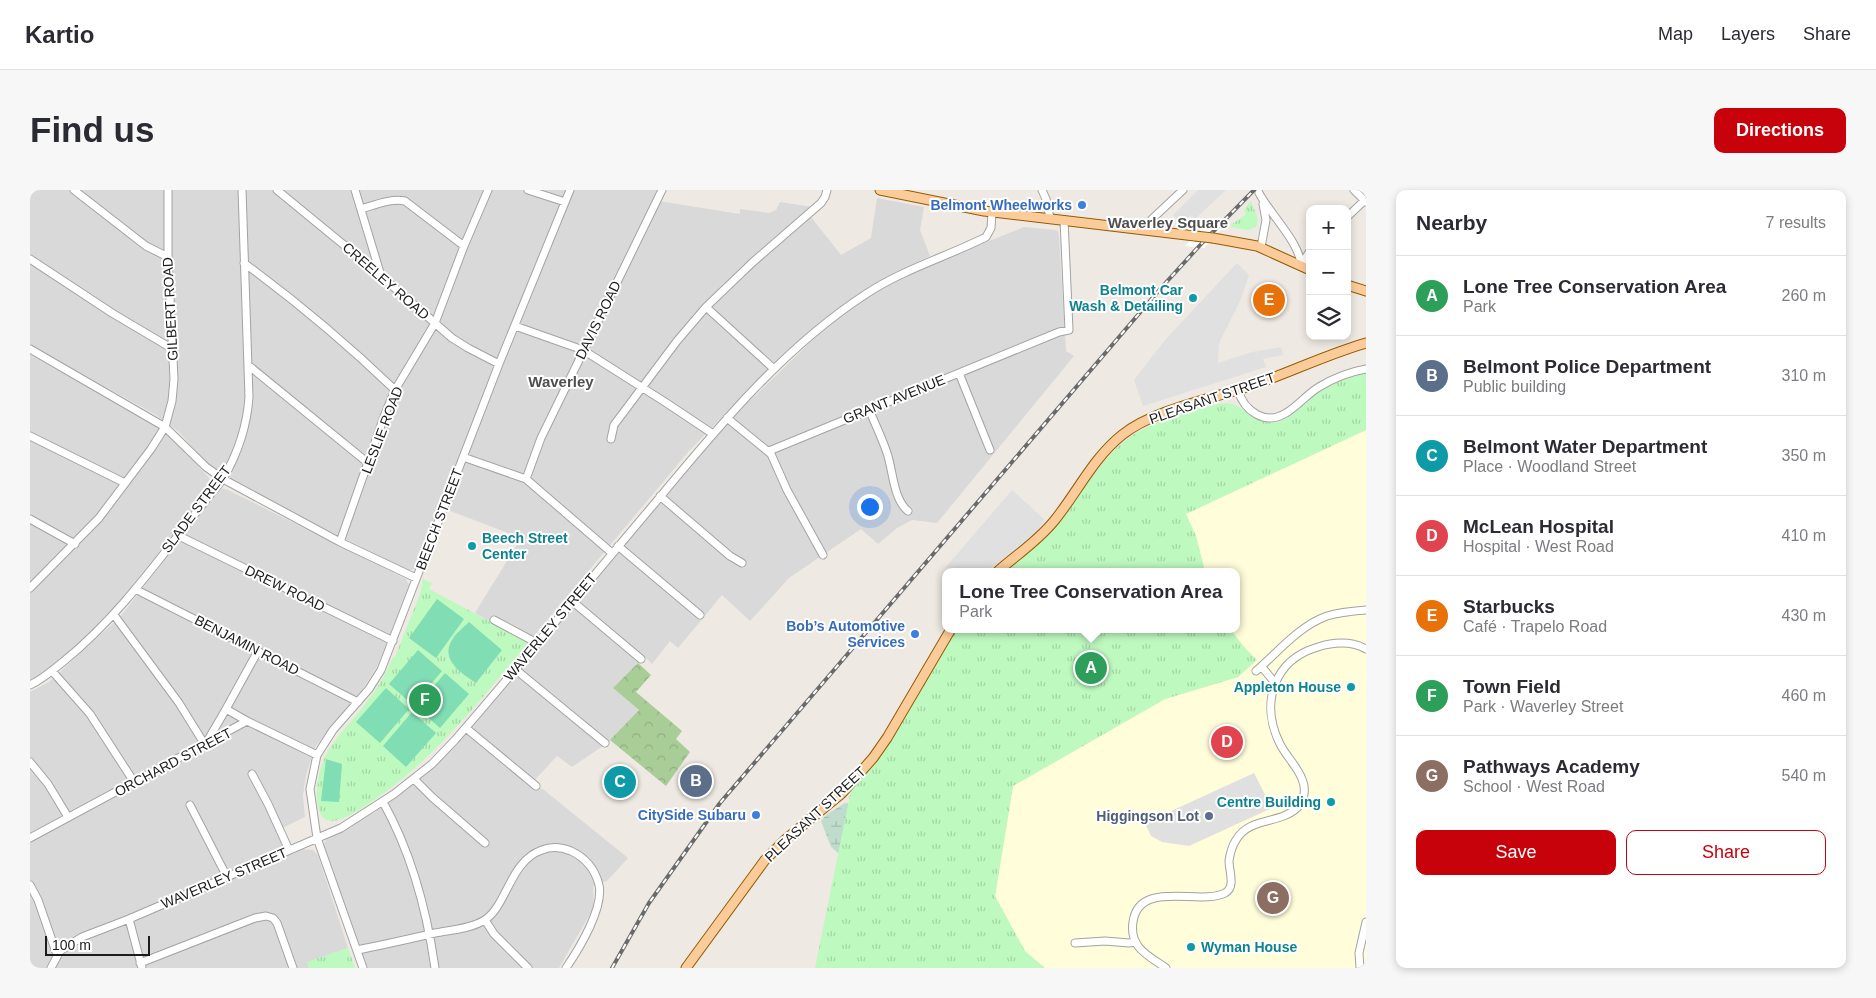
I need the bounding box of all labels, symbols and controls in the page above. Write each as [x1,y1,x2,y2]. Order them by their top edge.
text: Kartio [25,21,94,48]
text: Map [1658,24,1693,44]
text: Layers [1721,24,1775,44]
text: Share [1803,24,1851,44]
button: Directions [1714,108,1846,153]
text: Find us [30,110,154,149]
place label: Belmont Wheelworks [930,197,1072,213]
marker: Belmont Wheelworks [1076,199,1088,211]
map controls [1306,205,1351,340]
button: + [1306,205,1351,250]
text: Nearby [1416,211,1487,234]
district label: Waverley Square [1108,214,1228,231]
text: 7 results [1766,214,1826,231]
street label: CREELEY ROAD [339,239,433,323]
button: − [1306,250,1351,295]
street label: GILBERT ROAD [159,257,181,361]
text: Lone Tree Conservation Area [1463,276,1726,297]
street label: DAVIS ROAD [572,278,624,362]
pin: E [1253,281,1285,319]
place label: Belmont Car Wash & Detailing [1069,282,1184,314]
text: A [1426,287,1438,304]
text: 260 m [1782,287,1826,304]
marker: Belmont Car Wash & Detailing [1187,292,1199,304]
button: layers [1306,295,1351,340]
text: Park [1463,298,1496,315]
text: Belmont Police Department [1463,356,1711,377]
text: B [1426,367,1438,384]
text: 310 m [1782,367,1826,384]
street label: PLEASANT STREET [1147,369,1277,427]
street label: GRANT AVENUE [841,371,947,427]
district label: Waverley [528,373,594,390]
text: Public building [1463,378,1566,395]
street label: LESLIE ROAD [358,384,406,476]
text: Belmont Water Department [1463,436,1707,457]
text: C [1426,447,1438,464]
text: 350 m [1782,447,1826,464]
text: Place · Woodland Street [1463,458,1636,475]
street label: SLADE STREET [158,462,234,556]
street label: BEECH STREET [412,466,466,572]
your location [857,494,883,520]
text: McLean Hospital [1463,516,1614,537]
text: D [1426,527,1438,544]
text: 410 m [1782,527,1826,544]
place label: Beech Street Center [482,530,568,562]
text: Hospital · West Road [1463,538,1614,555]
marker: Beech Street Center [466,540,478,552]
street label: DREW ROAD [242,562,328,614]
popup [942,568,1240,633]
street label: WAVERLEY STREET [500,570,600,684]
text: Lone Tree Conservation Area [959,581,1223,602]
text: Starbucks [1463,596,1555,617]
text: Park [959,603,992,620]
text: E [1427,607,1437,624]
text: 430 m [1782,607,1826,624]
street label: BENJAMIN ROAD [192,612,302,678]
place label: Bob’s Automotive Services [786,618,905,650]
text: Café · Trapelo Road [1463,618,1607,635]
marker: Bob’s Automotive Services [909,628,921,640]
pin: A [1075,649,1107,687]
text: Town Field [1463,676,1561,697]
place label: Appleton House [1234,679,1341,695]
pin: F [409,681,441,719]
marker: Appleton House [1345,681,1357,693]
text: F [1427,687,1437,704]
text: 460 m [1782,687,1826,704]
text: Park · Waverley Street [1463,698,1623,715]
pin: D [1211,723,1243,761]
street label: ORCHARD STREET [112,724,234,800]
text: Pathways Academy [1463,756,1640,777]
pin: B [680,762,712,800]
pin: C [604,763,636,801]
street label: PLEASANT STREET [761,763,869,865]
text: G [1426,767,1438,784]
text: 540 m [1782,767,1826,784]
text: School · West Road [1463,778,1605,795]
place label: Centre Building [1217,794,1321,810]
marker: Centre Building [1325,796,1337,808]
place label: CitySide Subaru [638,807,746,823]
place label: Higgingson Lot [1096,808,1199,824]
marker: CitySide Subaru [750,809,762,821]
marker: Higgingson Lot [1203,810,1215,822]
button: Save [1416,830,1616,875]
button: Share [1626,830,1826,875]
street label: WAVERLEY STREET [159,844,290,912]
pin: G [1257,879,1289,917]
scale bar [45,933,150,956]
text: 100 m [52,937,91,953]
place label: Wyman House [1201,939,1297,955]
marker: Wyman House [1185,941,1197,953]

